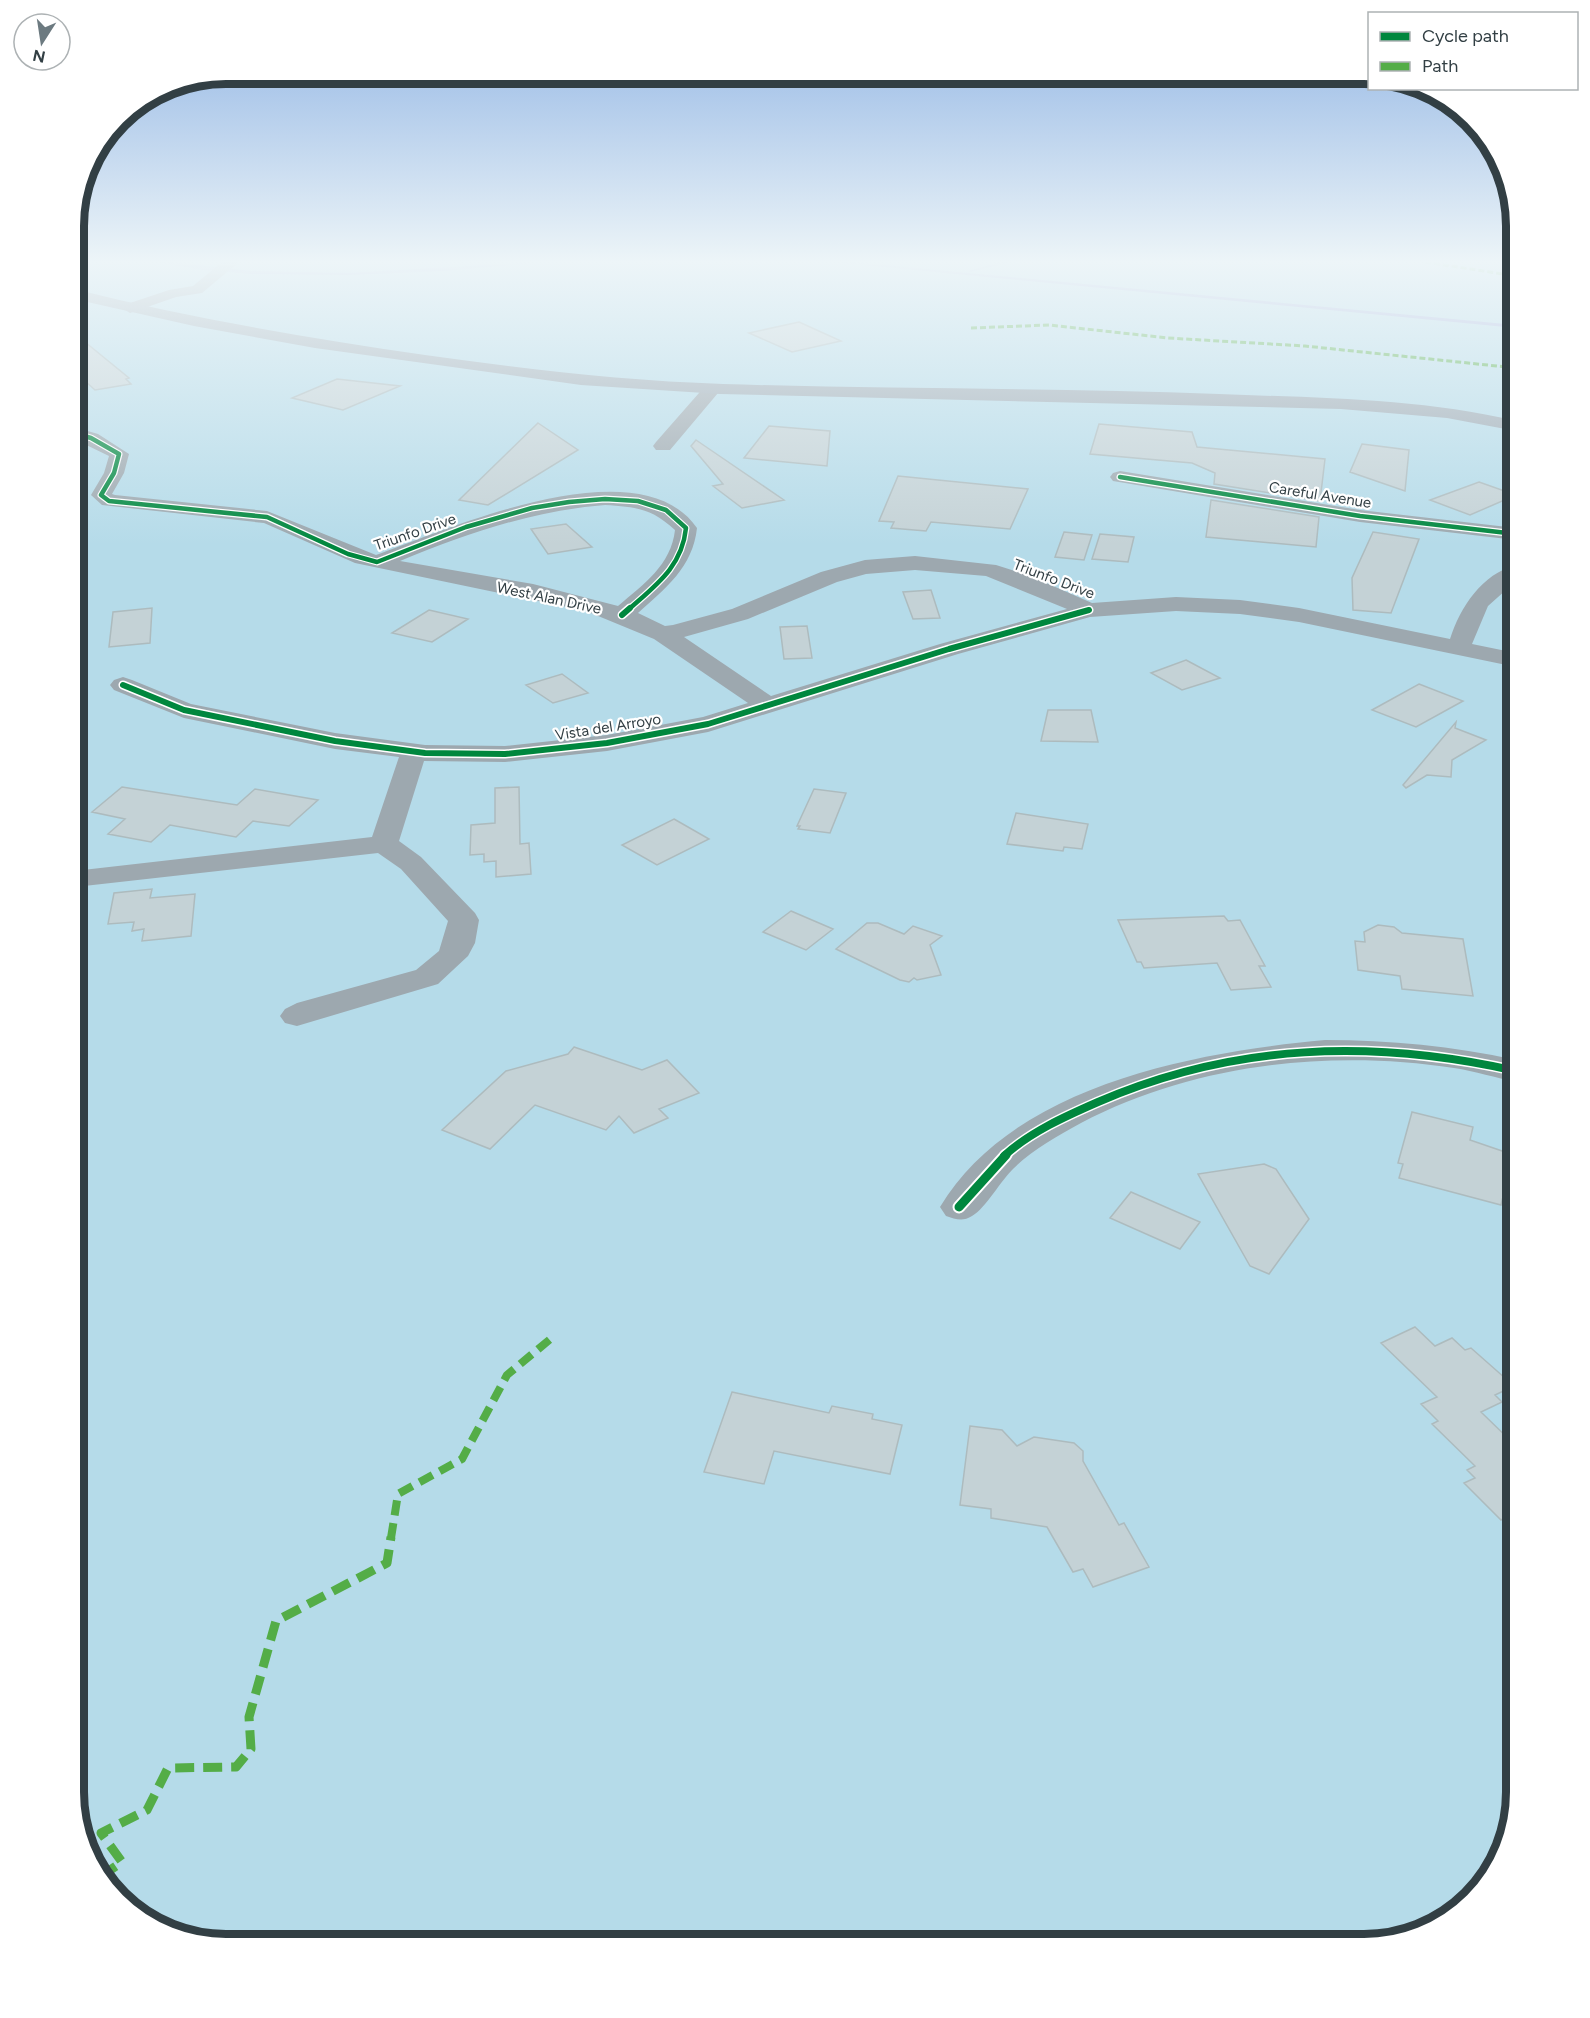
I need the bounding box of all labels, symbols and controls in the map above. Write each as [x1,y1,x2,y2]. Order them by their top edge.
north arrow [12,12,72,72]
legend [1368,12,1578,90]
text: Cycle path [1422,25,1509,47]
text: N [31,46,47,67]
text: Path [1422,55,1458,77]
street label: Careful Avenue [1268,478,1372,512]
street label: Triunfo Drive [372,510,458,554]
street label: Triunfo Drive [1011,555,1097,603]
street label: West Alan Drive [495,578,603,618]
street label: Vista del Arroyo [554,710,663,744]

